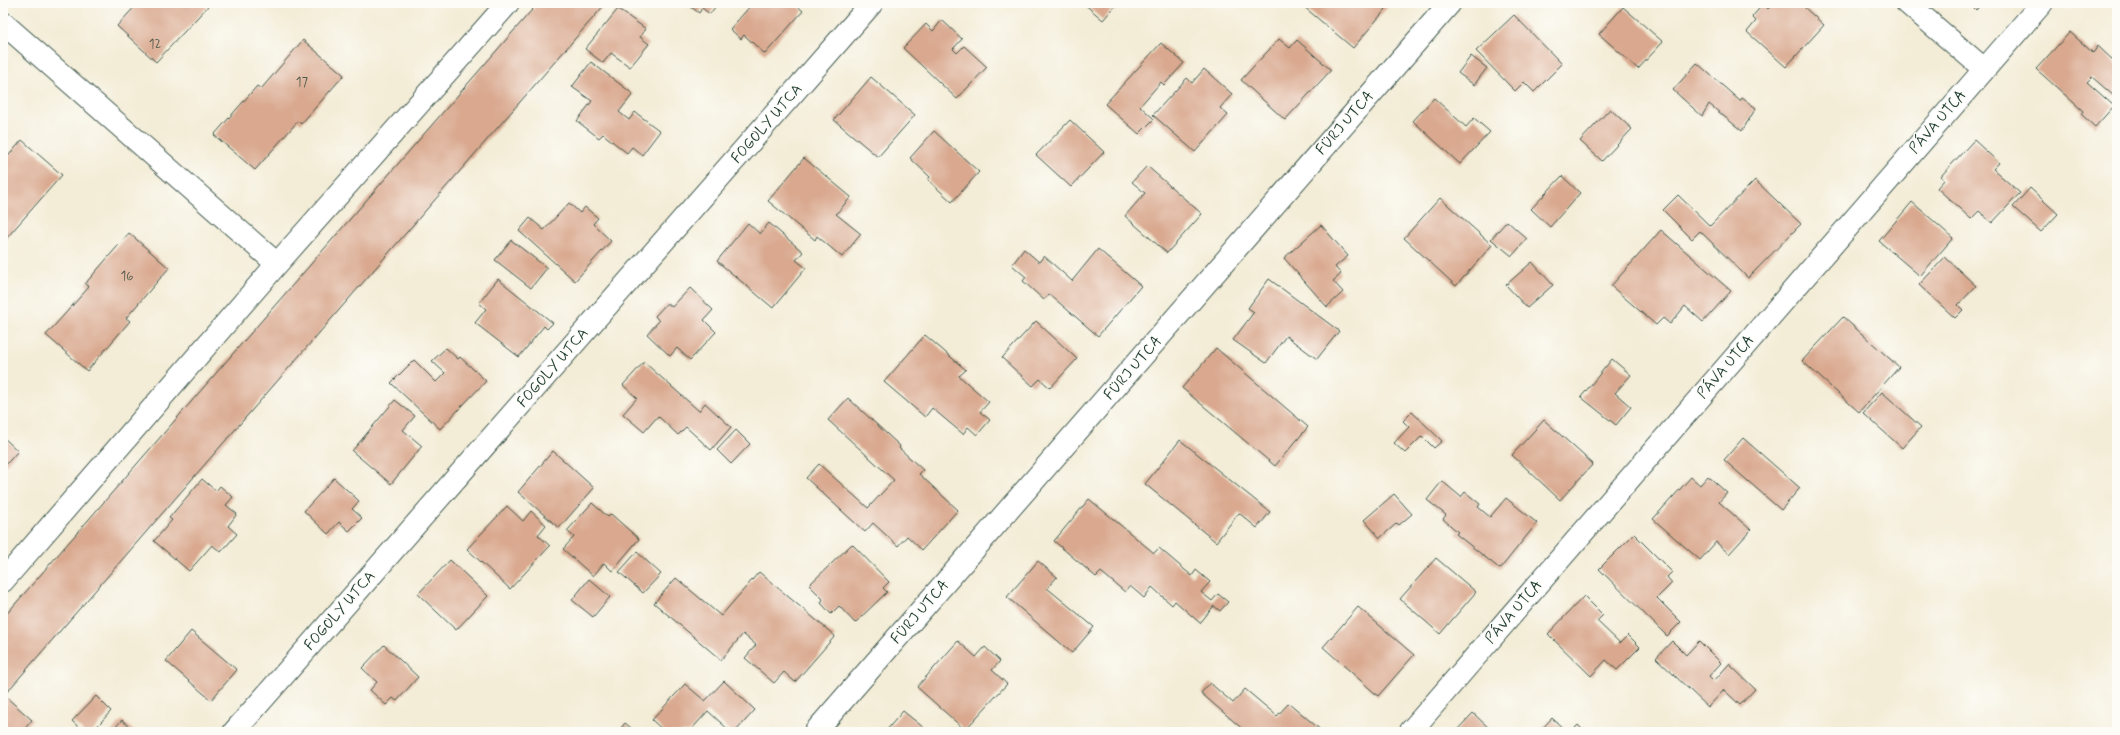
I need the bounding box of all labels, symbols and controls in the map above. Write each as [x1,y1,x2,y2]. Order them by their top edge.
house number: 12 [149,36,161,53]
house number: 17 [296,74,309,91]
street label: FOGOLY UTCA [727,80,807,168]
street label: PÁVA UTCA [1904,85,1971,158]
street label: FÜRJ UTCA [1312,87,1378,159]
house number: 16 [120,268,134,285]
street label: FOGOLY UTCA [513,324,593,412]
street label: PÁVA UTCA [1692,330,1759,403]
street label: FÜRJ UTCA [1100,332,1166,404]
street label: FOGOLY UTCA [300,567,380,655]
street label: PÁVA UTCA [1480,575,1547,648]
street label: FÜRJ UTCA [887,576,953,648]

